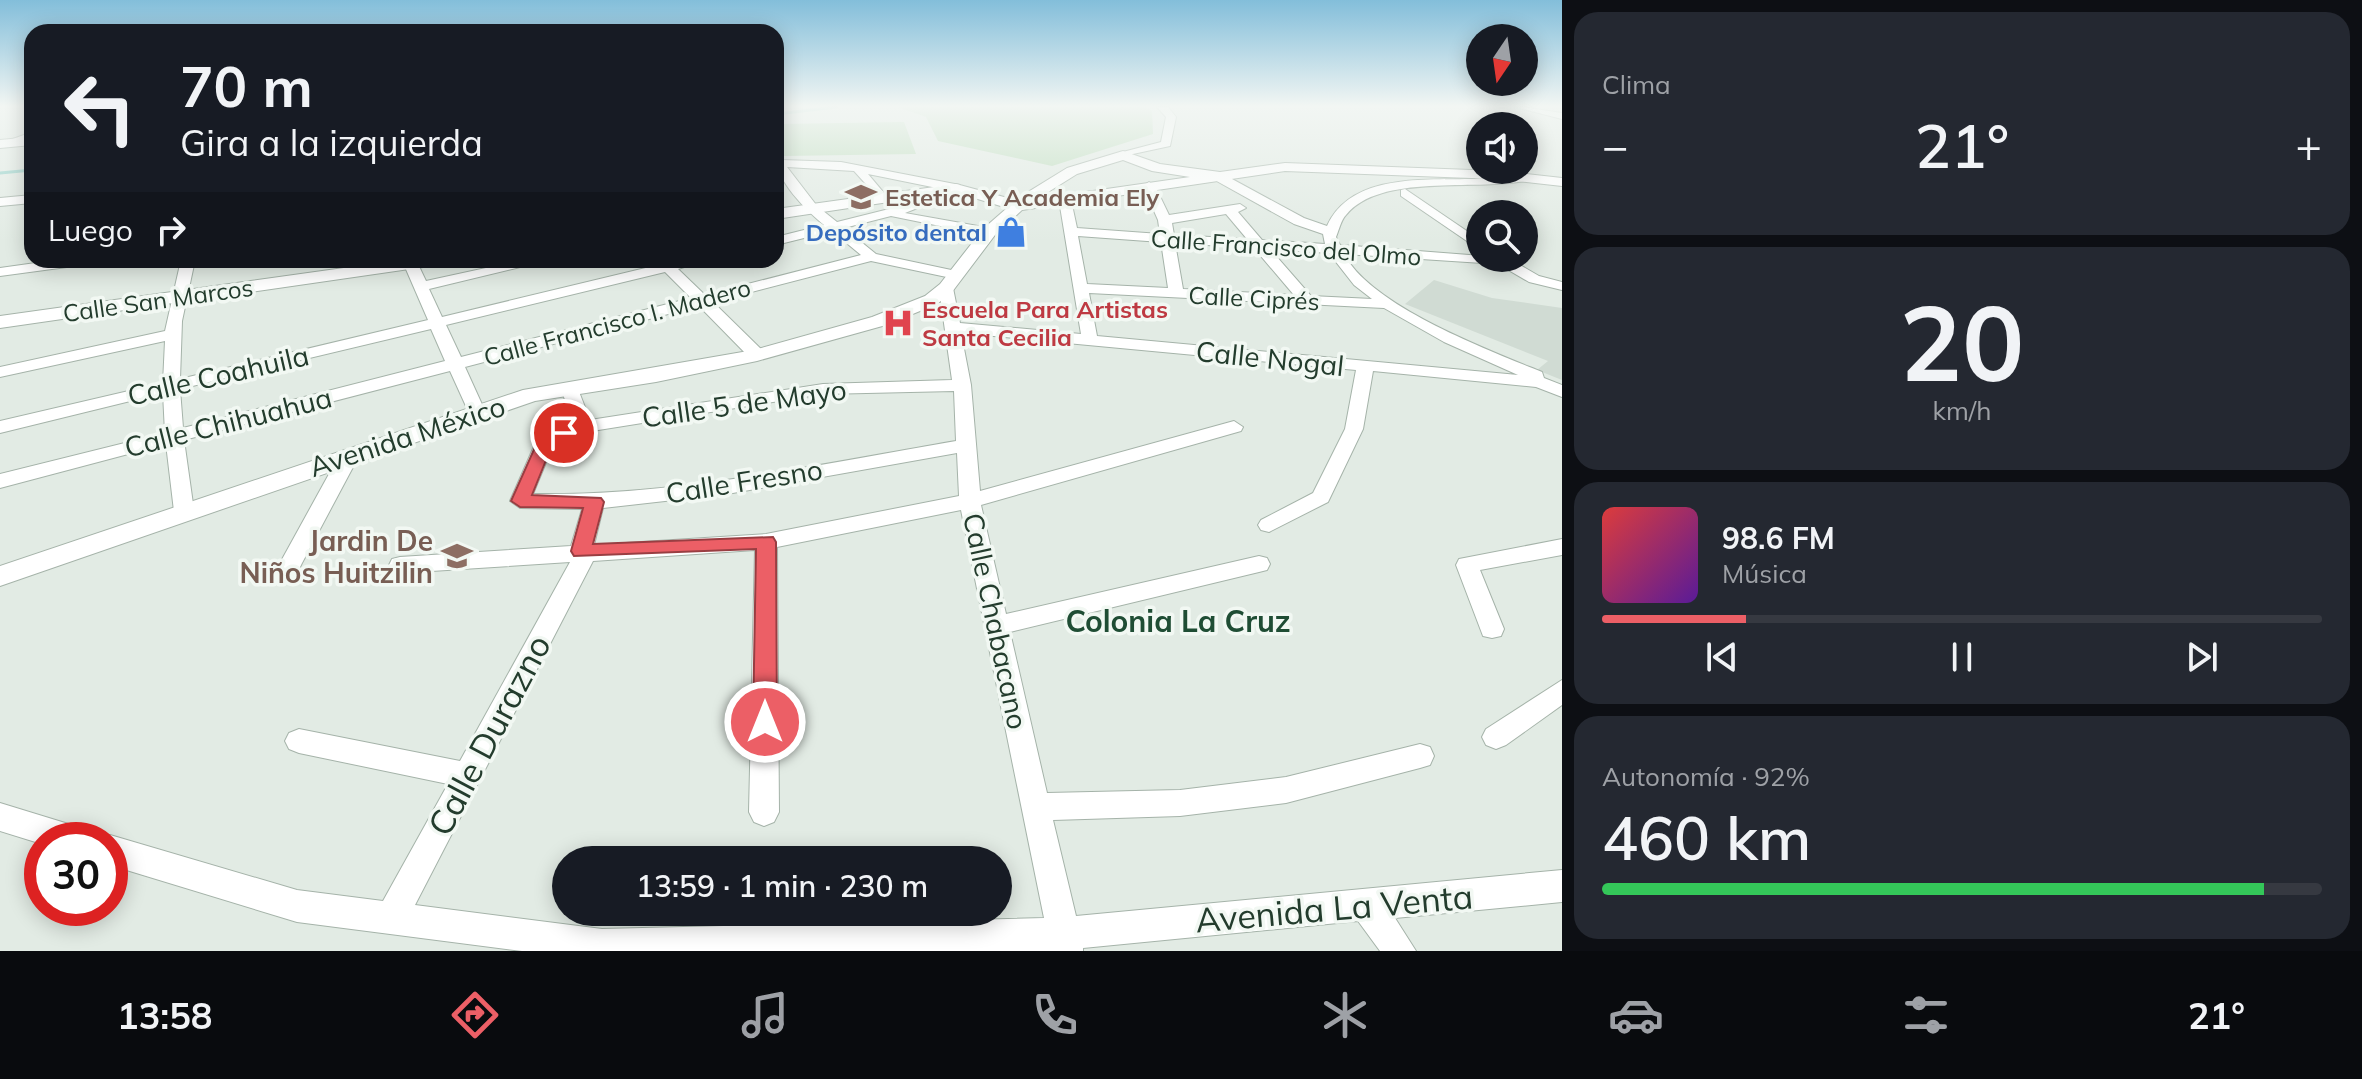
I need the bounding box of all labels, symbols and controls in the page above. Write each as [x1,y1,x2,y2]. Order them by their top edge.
north arrow [1466,24,1538,96]
map controls [1466,24,1538,272]
text: 70 m [180,51,313,121]
icon: left [48,56,152,160]
text: Clima [1602,68,1671,101]
text: 21° [1915,108,2009,183]
button: sound [1466,112,1538,184]
text: − [1602,118,1628,173]
text: + [2296,118,2322,173]
text: Gira a la izquierda [180,120,483,165]
school or university icon: Estetica Y Academia Ely [844,180,878,214]
place label: Estetica Y Academia Ely [885,182,1160,212]
button: search [1466,200,1538,272]
icon: right [149,208,193,252]
text: Luego [48,211,133,249]
shop icon: Depósito dental [994,215,1028,249]
place label: Depósito dental [806,217,987,247]
street label: Calle Francisco del Olmo [1150,223,1422,271]
street label: Calle San Marcos [61,272,255,328]
street label: Calle Francisco I. Madero [480,272,754,372]
text: 20 [1900,276,2024,407]
street label: Calle Ciprés [1188,280,1320,316]
place label: Escuela Para Artistas Santa Cecilia [922,294,1168,352]
hospital icon: Escuela Para Artistas Santa Cecilia [881,306,915,340]
street label: Calle Nogal [1194,333,1346,383]
street label: Calle Coahuila [124,337,312,413]
street label: Calle 5 de Mayo [639,371,849,435]
street label: Calle Chihuahua [121,379,335,465]
street label: Avenida México [305,388,509,484]
text: km/h [1933,394,1991,427]
pin [530,399,598,467]
icon: arrive [542,411,586,455]
street label: Calle Fresno [663,451,825,511]
street label: Calle Chabacano [956,510,1036,732]
text: 98.6 FM [1722,519,1835,557]
place label: Jardin De Niños Huitzilin [240,523,433,590]
school or university icon: Jardin De Niños Huitzilin [440,539,474,573]
text: Música [1722,557,1807,590]
district label: Colonia La Cruz [1065,602,1291,640]
street label: Calle Durazno [418,627,560,843]
icon: previous [1700,635,1744,679]
icon: pause [1940,635,1984,679]
icon: next [2180,635,2224,679]
position arrow [723,680,807,764]
text: Autonomía · 92% [1602,760,1810,793]
text: 460 km [1602,800,1811,875]
speed limit sign: 30 [24,822,128,926]
text: 13:59 · 1 min · 230 m [636,867,928,905]
street label: Avenida La Venta [1193,874,1475,942]
icon: directions [447,987,503,1043]
icon: music [737,987,793,1043]
icon: phone [1027,987,1083,1043]
icon: climate [1317,987,1373,1043]
icon: car [1608,987,1664,1043]
icon: filters [1898,987,1954,1043]
text: 13:58 [117,993,212,1038]
text: 21° [2188,993,2245,1038]

